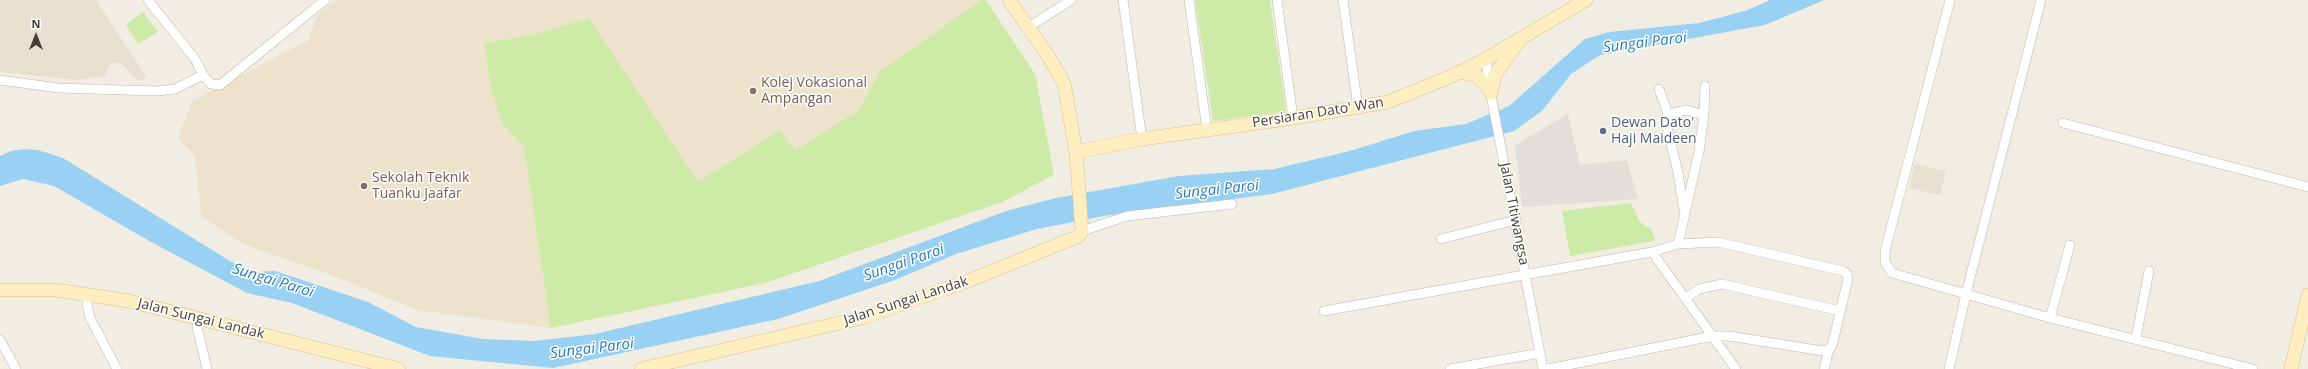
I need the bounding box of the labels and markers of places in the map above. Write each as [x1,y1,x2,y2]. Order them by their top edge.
place label: Kolej Vokasional Ampangan [761,75,867,108]
marker: Kolej Vokasional Ampangan [748,86,758,96]
place label: Dewan Dato' Haji Maideen [1611,115,1697,148]
marker: Dewan Dato' Haji Maideen [1598,126,1608,136]
place label: Sekolah Teknik Tuanku Jaafar [372,170,469,202]
marker: Sekolah Teknik Tuanku Jaafar [359,181,369,191]

